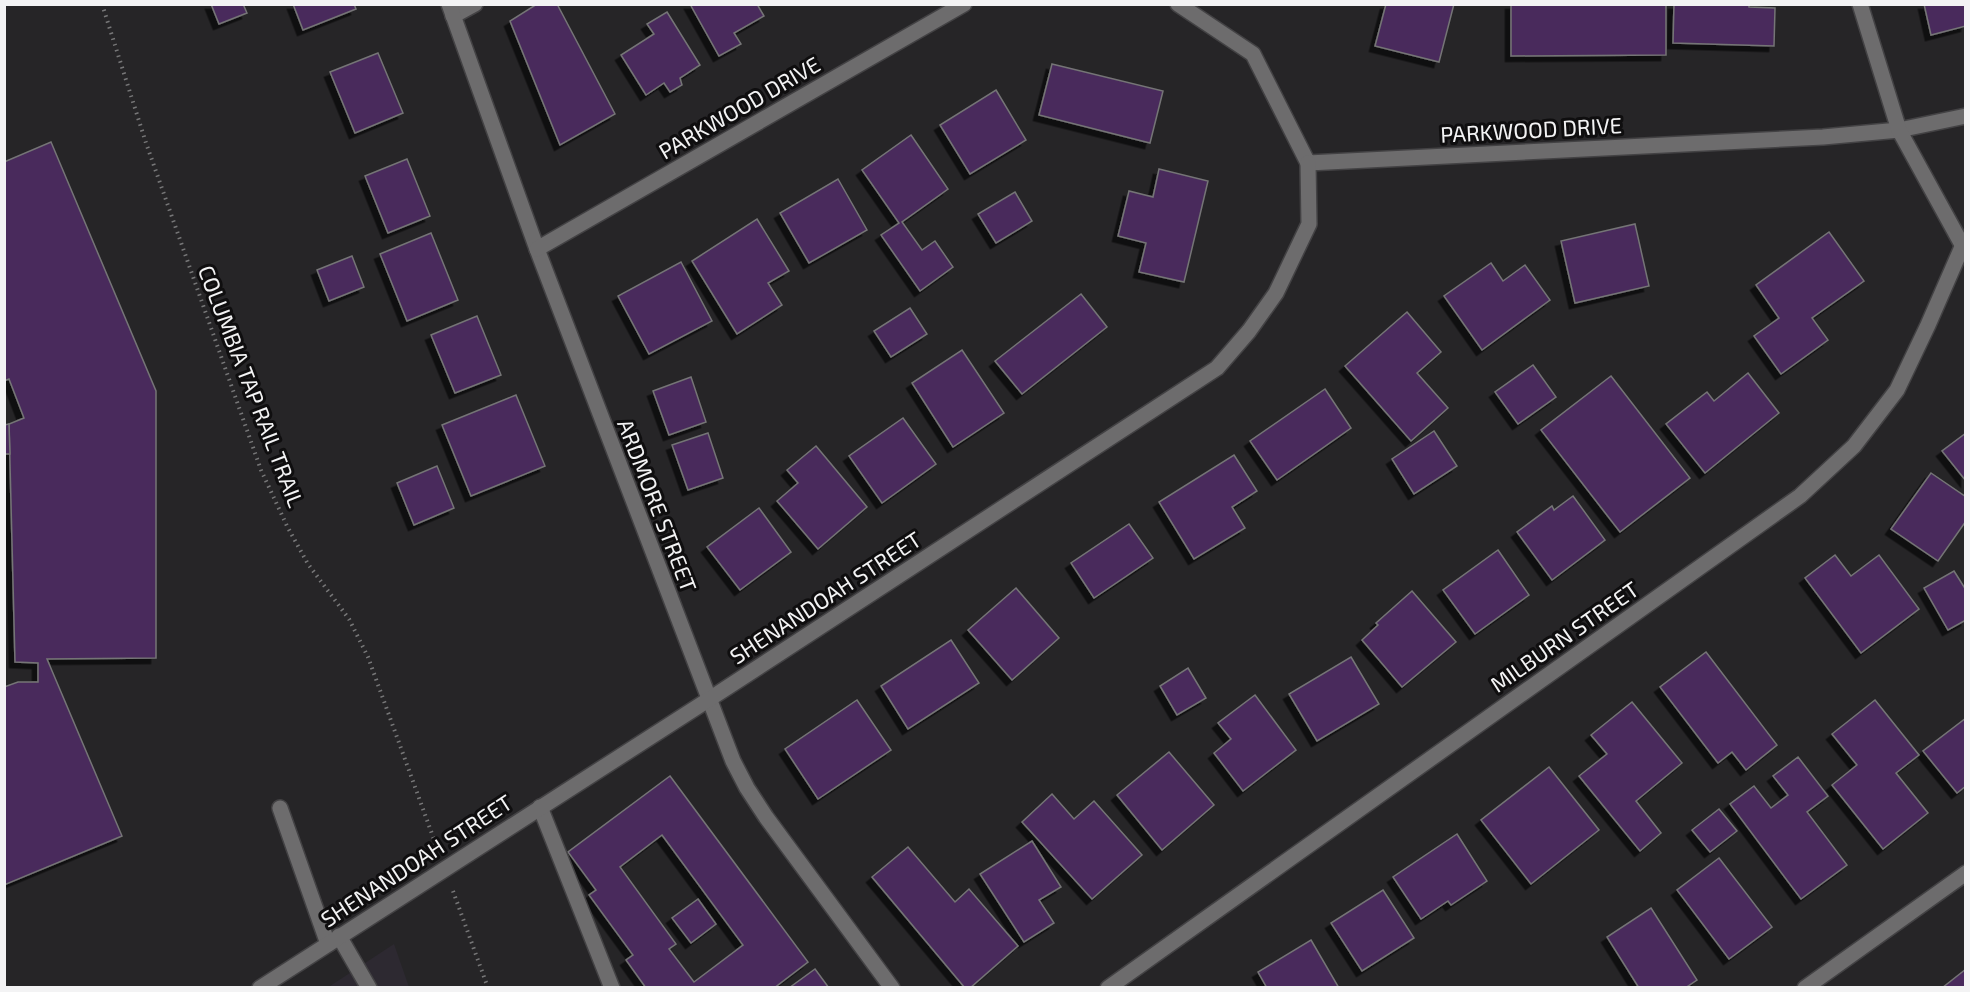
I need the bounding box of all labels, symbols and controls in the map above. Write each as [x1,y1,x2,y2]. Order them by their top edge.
street label: PARKWOOD DRIVE [654,50,824,164]
street label: PARKWOOD DRIVE [1439,111,1623,147]
street label: COLUMBIA TAP RAIL TRAIL [194,261,310,511]
street label: ARDMORE STREET [613,415,703,595]
street label: SHENANDOAH STREET [725,525,926,669]
street label: MILBURN STREET [1485,575,1643,697]
street label: SHENANDOAH STREET [316,788,517,932]

